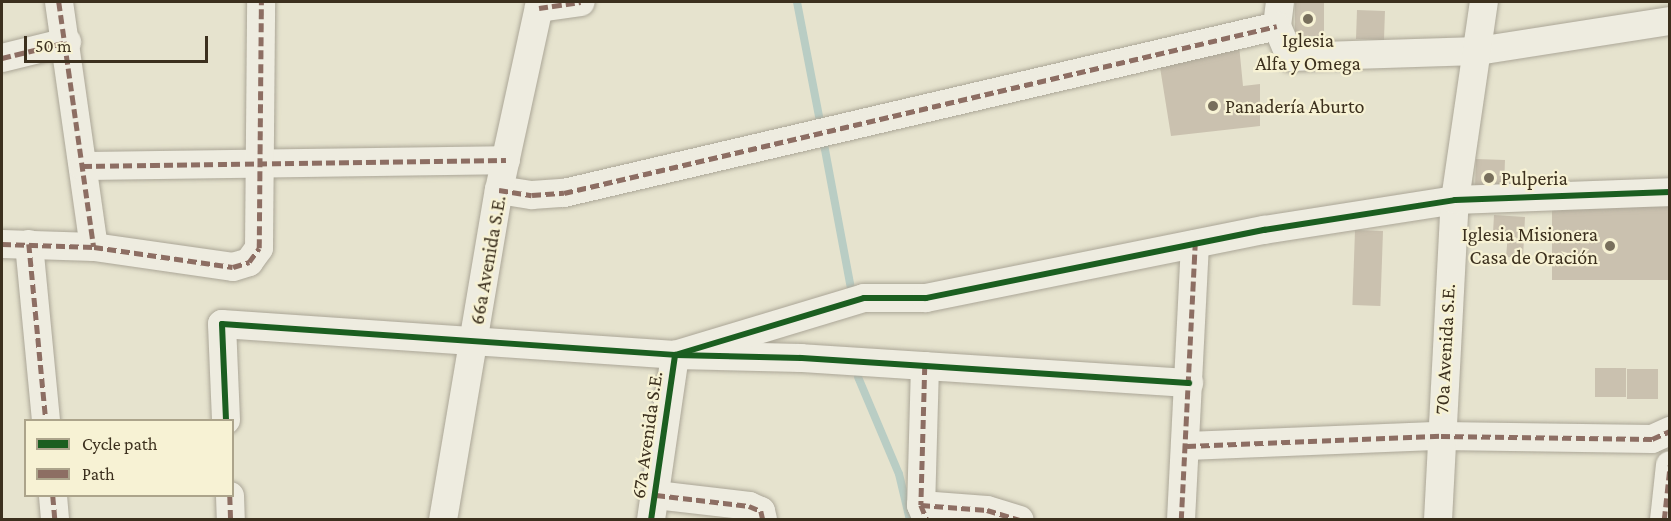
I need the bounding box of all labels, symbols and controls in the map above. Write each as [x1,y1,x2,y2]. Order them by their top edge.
marker: Iglesia Alfa y Omega [1301,12,1315,26]
scale bar [27,24,212,62]
place label: Iglesia Alfa y Omega [1255,28,1361,75]
text: 50 m [35,36,72,56]
place label: Panadería Aburto [1225,94,1364,118]
marker: Panadería Aburto [1206,99,1220,113]
place label: Pulperia [1501,166,1568,190]
marker: Pulperia [1482,171,1496,185]
street label: 66a Avenida S.E. [465,193,511,327]
place label: Iglesia Misionera Casa de Oración [1462,222,1598,269]
marker: Iglesia Misionera Casa de Oración [1603,239,1617,253]
street label: 70a Avenida S.E. [1430,283,1460,415]
street label: 67a Avenida S.E. [626,370,668,500]
legend [24,419,234,497]
text: Cycle path [82,434,157,454]
text: Path [82,464,115,484]

